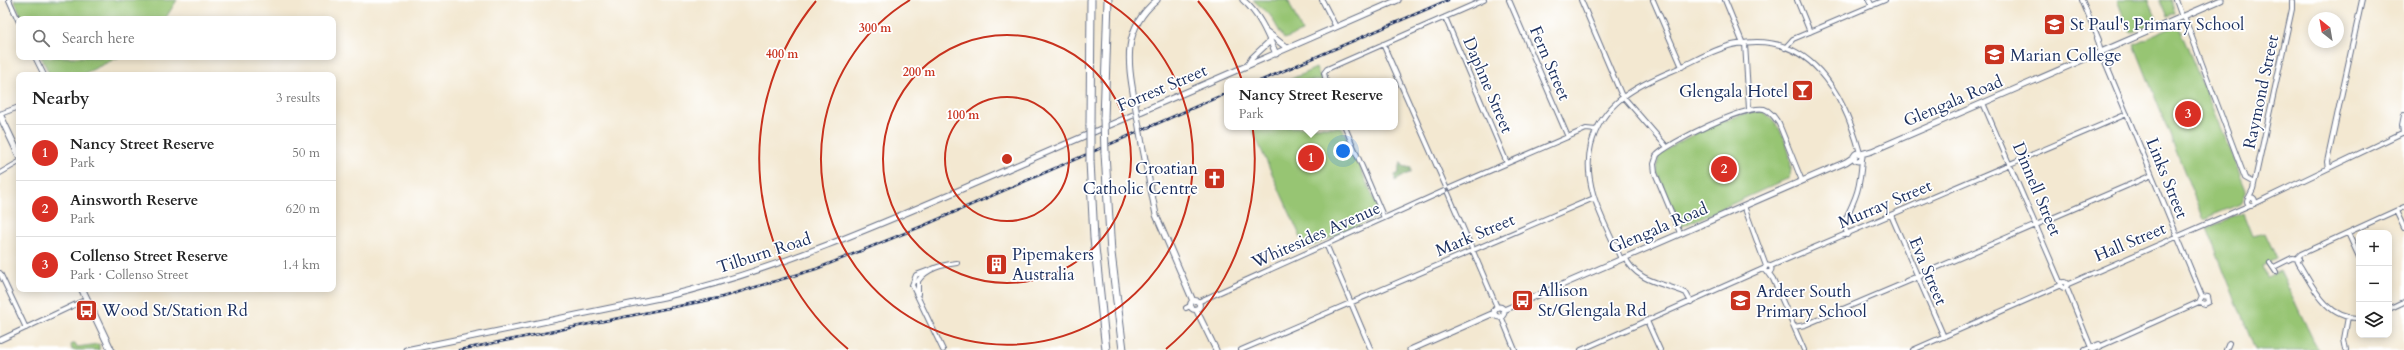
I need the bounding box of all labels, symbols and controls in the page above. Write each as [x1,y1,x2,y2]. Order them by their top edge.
school or university icon: St Paul's Primary School [2041,11,2067,37]
north arrow [2308,12,2344,48]
place label: St Paul's Primary School [2070,13,2245,36]
search box [16,16,336,60]
text: 300 m [859,20,892,36]
street label: Fern Street [1524,22,1576,104]
icon: search [30,27,52,49]
text: Search here [62,28,135,48]
street label: Raymond Street [2238,32,2284,151]
street label: Daphne Street [1457,33,1519,137]
school or university icon: Marian College [1981,42,2007,68]
place label: Marian College [2010,44,2122,67]
text: 400 m [766,46,799,62]
street label: Forrest Street [1114,59,1211,117]
text: 200 m [903,64,936,80]
street label: Glengala Road [1900,70,2006,132]
popup [1224,78,1398,130]
bar icon: Glengala Hotel [1790,78,1816,104]
place label: Glengala Hotel [1679,80,1789,103]
text: Nancy Street Reserve [1239,85,1383,105]
text: Nearby [32,87,89,110]
text: 3 results [276,89,320,107]
pin: 3 [2175,99,2201,129]
text: Park [1239,105,1264,123]
text: 100 m [947,107,980,123]
text: Nancy Street Reserve [70,134,214,154]
street label: Links Street [2140,134,2194,222]
street label: Dinnell Street [2007,139,2067,240]
your location [1333,141,1353,161]
pin: 1 [1298,143,1324,173]
text: 1 [42,144,48,162]
text: 50 m [292,144,320,162]
centre of rings [1000,152,1014,166]
text: Park [70,154,95,172]
pin: 2 [1711,154,1737,184]
place label: Croatian Catholic Centre [1083,157,1198,200]
church icon: Croatian Catholic Centre [1201,165,1227,191]
street label: Murray Street [1835,174,1936,234]
text: Ainsworth Reserve [70,190,198,210]
street label: Whitesides Avenue [1247,196,1384,274]
street label: Glengala Road [1605,197,1711,259]
text: 2 [42,200,48,218]
text: 620 m [286,200,320,218]
street label: Mark Street [1432,208,1519,262]
text: Park [70,210,95,228]
street label: Hall Street [2091,216,2170,267]
street label: Tilburn Road [714,227,814,279]
map controls [2356,230,2392,338]
button: + [2356,230,2392,266]
street label: Eva Street [1903,233,1953,309]
place label: Pipemakers Australia [1012,243,1094,286]
text: Collenso Street Reserve [70,246,228,266]
building icon: Pipemakers Australia [984,251,1010,277]
text: 3 [42,256,48,274]
text: 1.4 km [282,256,320,274]
text: Park · Collenso Street [70,266,188,284]
button: − [2356,266,2392,302]
place label: Allison St/Glengala Rd [1538,279,1647,322]
place label: Ardeer South Primary School [1756,280,1867,323]
bus stop icon: Allison St/Glengala Rd [1509,287,1535,313]
school or university icon: Ardeer South Primary School [1728,288,1754,314]
bus stop icon: Wood St/Station Rd [74,297,100,323]
place label: Wood St/Station Rd [101,299,248,322]
button: layers [2356,302,2392,338]

